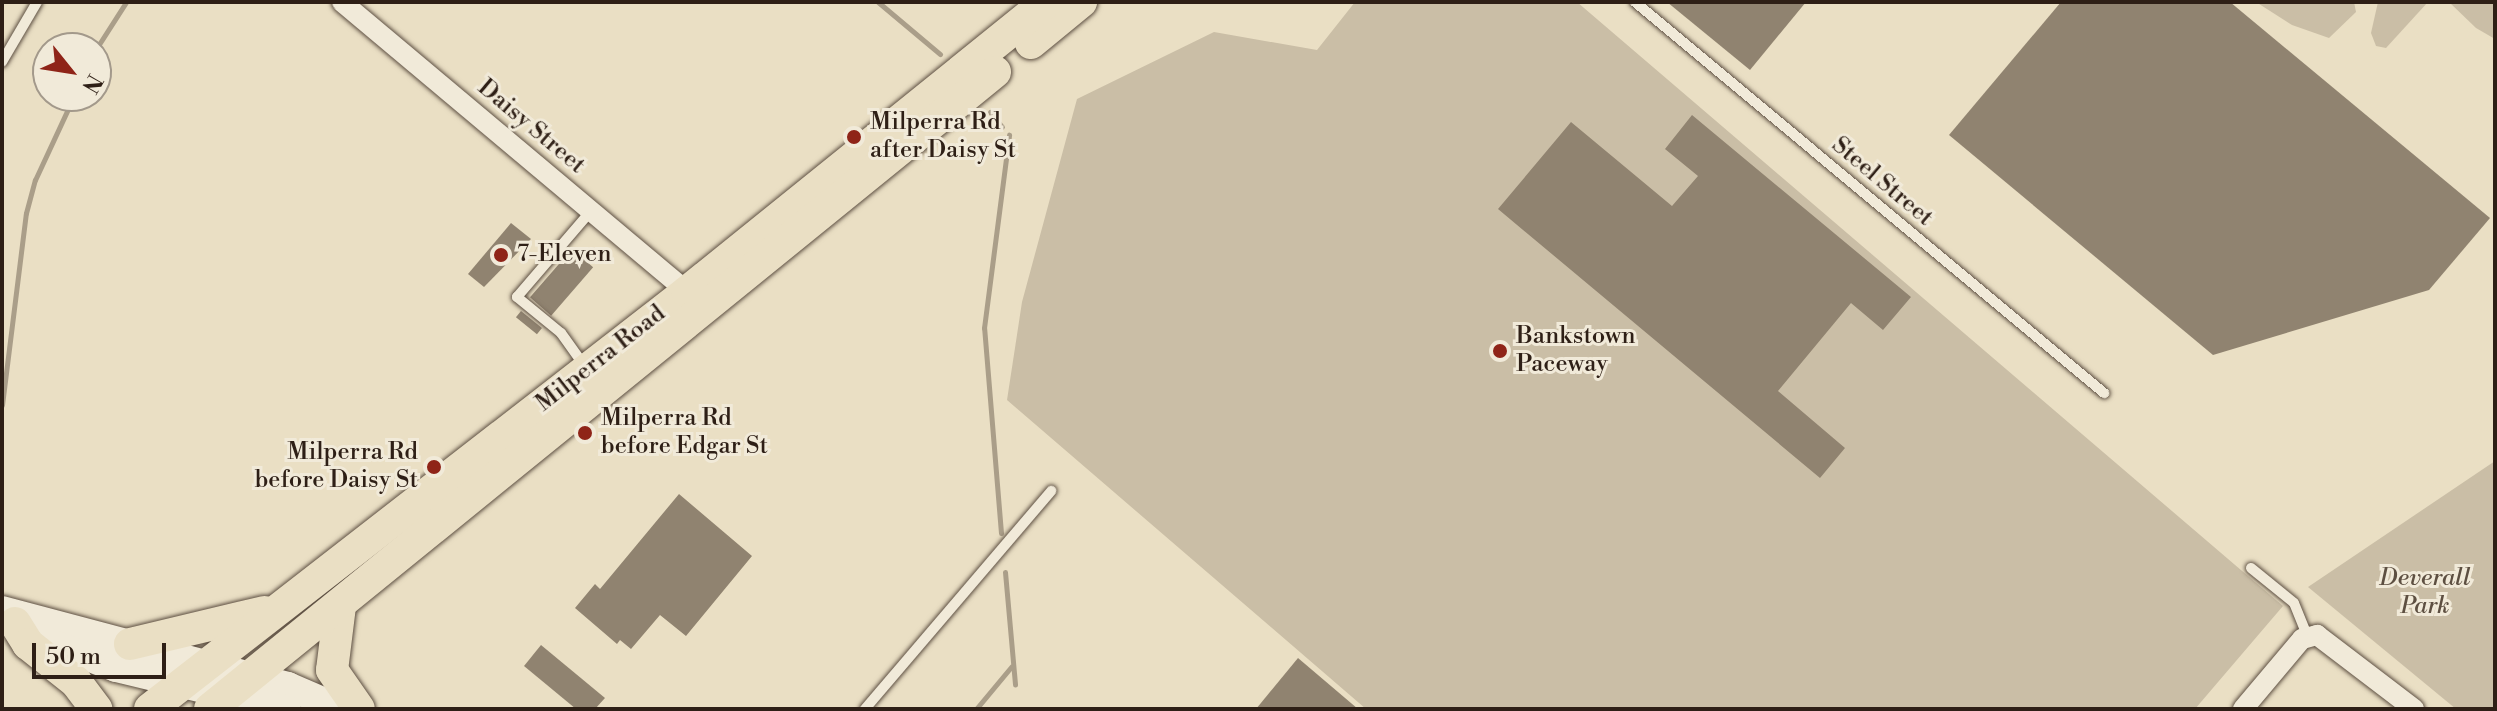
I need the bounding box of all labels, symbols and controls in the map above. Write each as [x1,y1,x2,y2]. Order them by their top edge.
north arrow [32,32,112,112]
text: N [75,69,108,98]
street label: Daisy Street [471,74,591,180]
place label: Milperra Rd after Daisy St [870,109,1016,165]
marker: Milperra Rd after Daisy St [845,128,863,146]
street label: Steel Street [1825,131,1939,233]
place label: 7-Eleven [517,241,612,269]
marker: 7-Eleven [492,246,510,264]
street label: Milperra Road [531,300,671,418]
place label: Bankstown Paceway [1516,323,1636,379]
marker: Bankstown Paceway [1491,342,1509,360]
place label: Milperra Rd before Edgar St [601,405,768,461]
marker: Milperra Rd before Edgar St [576,424,594,442]
place label: Milperra Rd before Daisy St [255,439,418,495]
marker: Milperra Rd before Daisy St [425,458,443,476]
park label: Deverall Park [2379,565,2471,621]
scale bar [36,627,170,677]
text: 50 m [46,642,101,672]

